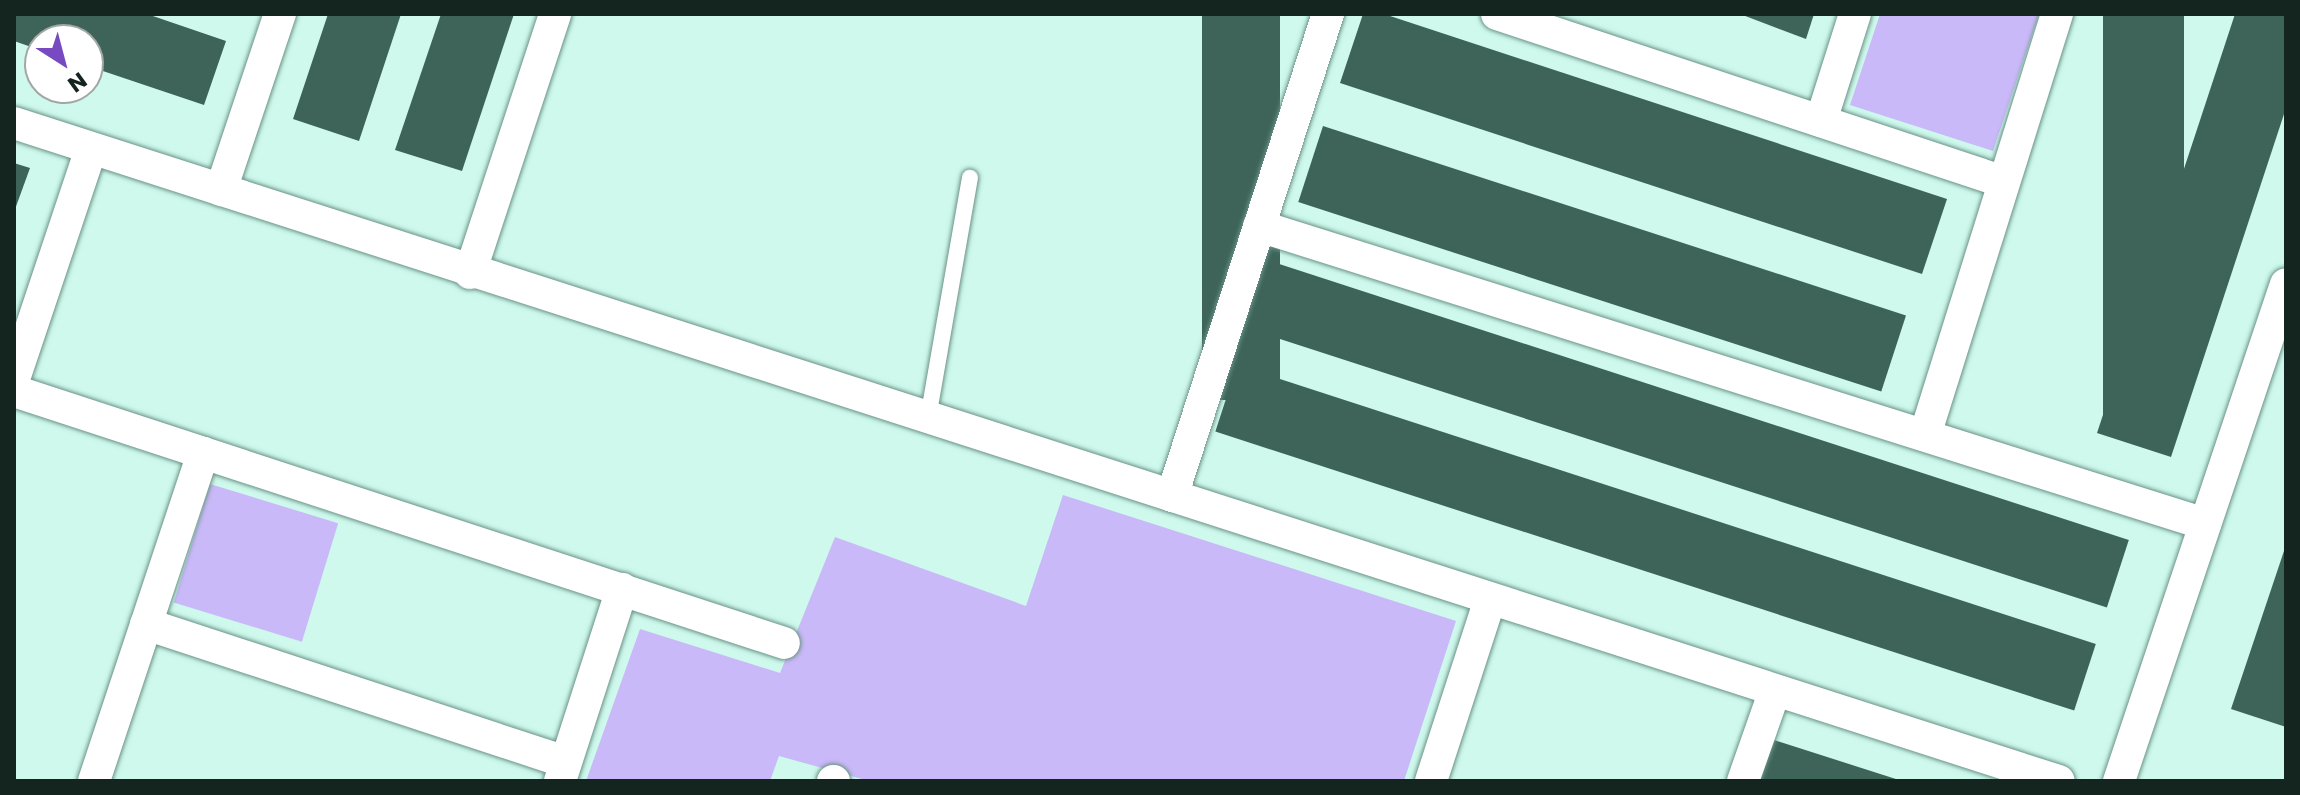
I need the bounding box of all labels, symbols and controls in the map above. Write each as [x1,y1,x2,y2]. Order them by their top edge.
north arrow [24,24,104,104]
text: N [61,65,93,100]

